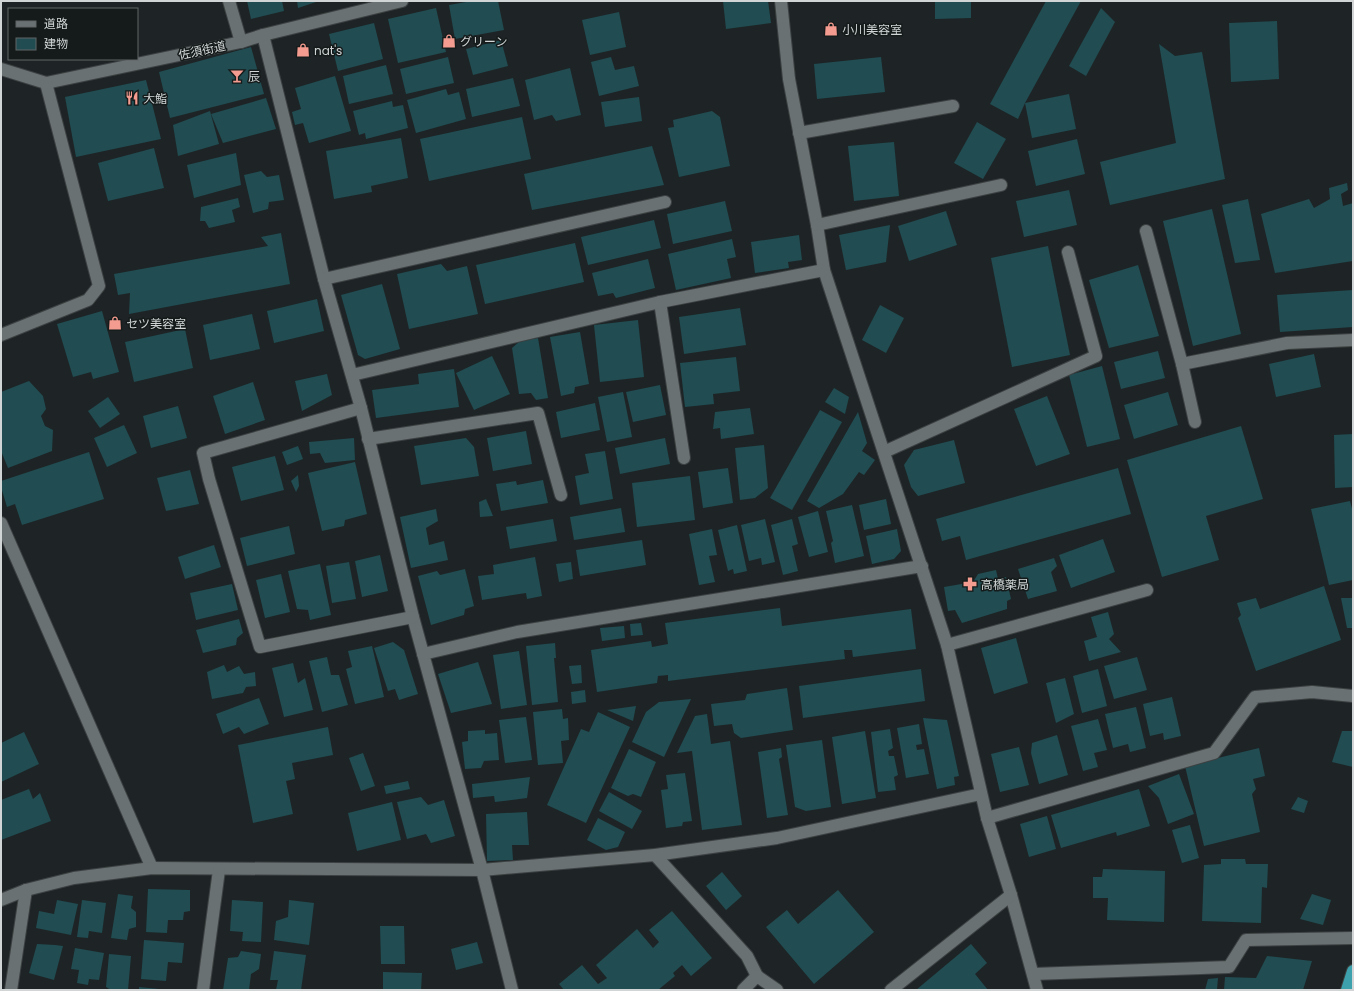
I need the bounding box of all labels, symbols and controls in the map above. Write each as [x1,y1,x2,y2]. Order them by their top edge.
legend [8,8,138,60]
text: 道路 [44,15,68,32]
shop icon: 小川美容室 [823,21,839,37]
place label: 小川美容室 [842,21,902,38]
shop icon: グリーン [441,33,457,49]
place label: グリーン [460,33,507,50]
text: 建物 [44,35,68,52]
street label: 佐須街道 [177,37,227,63]
shop icon: nat's [295,42,311,58]
place label: nat's [314,42,342,59]
bar icon: 辰 [229,68,245,84]
place label: 辰 [248,68,260,85]
restaurant icon: 大鮨 [124,90,140,106]
place label: 大鮨 [143,90,167,107]
shop icon: セツ美容室 [107,315,123,331]
place label: セツ美容室 [126,315,186,332]
pharmacy icon: 高橋薬局 [962,576,978,592]
place label: 高橋薬局 [981,576,1029,593]

